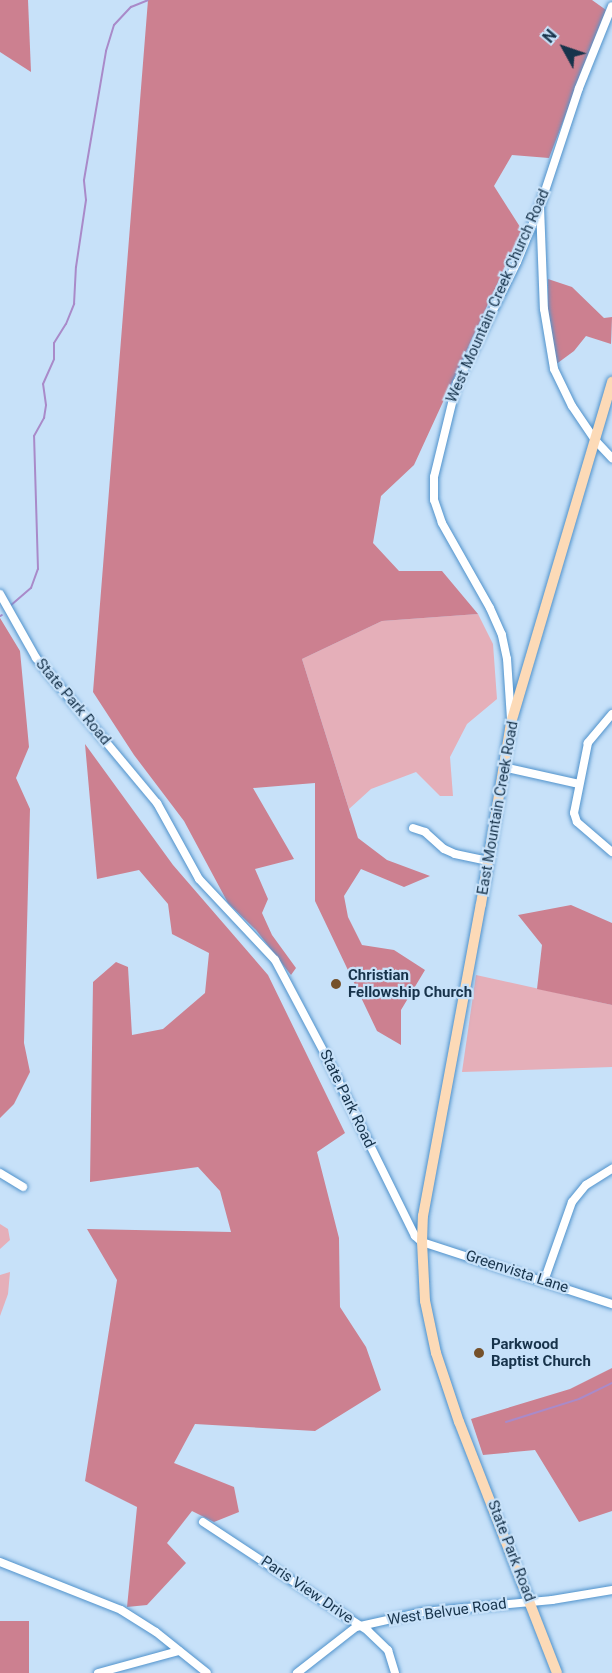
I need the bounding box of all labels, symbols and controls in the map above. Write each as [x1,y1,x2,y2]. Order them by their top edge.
north arrow [534,18,594,78]
text: N [539,26,561,47]
street label: West Mountain Creek Church Road [443,186,553,406]
street label: State Park Road [32,655,114,749]
street label: East Mountain Creek Road [474,720,522,896]
place label: Christian Fellowship Church [348,966,472,1001]
marker: Christian Fellowship Church [329,977,343,991]
street label: State Park Road [315,1047,379,1151]
street label: Greenvista Lane [463,1247,571,1297]
place label: Parkwood Baptist Church [491,1335,591,1370]
marker: Parkwood Baptist Church [472,1346,486,1360]
street label: State Park Road [483,1498,539,1604]
street label: Paris View Drive [257,1552,357,1628]
street label: West Belvue Road [386,1595,508,1629]

